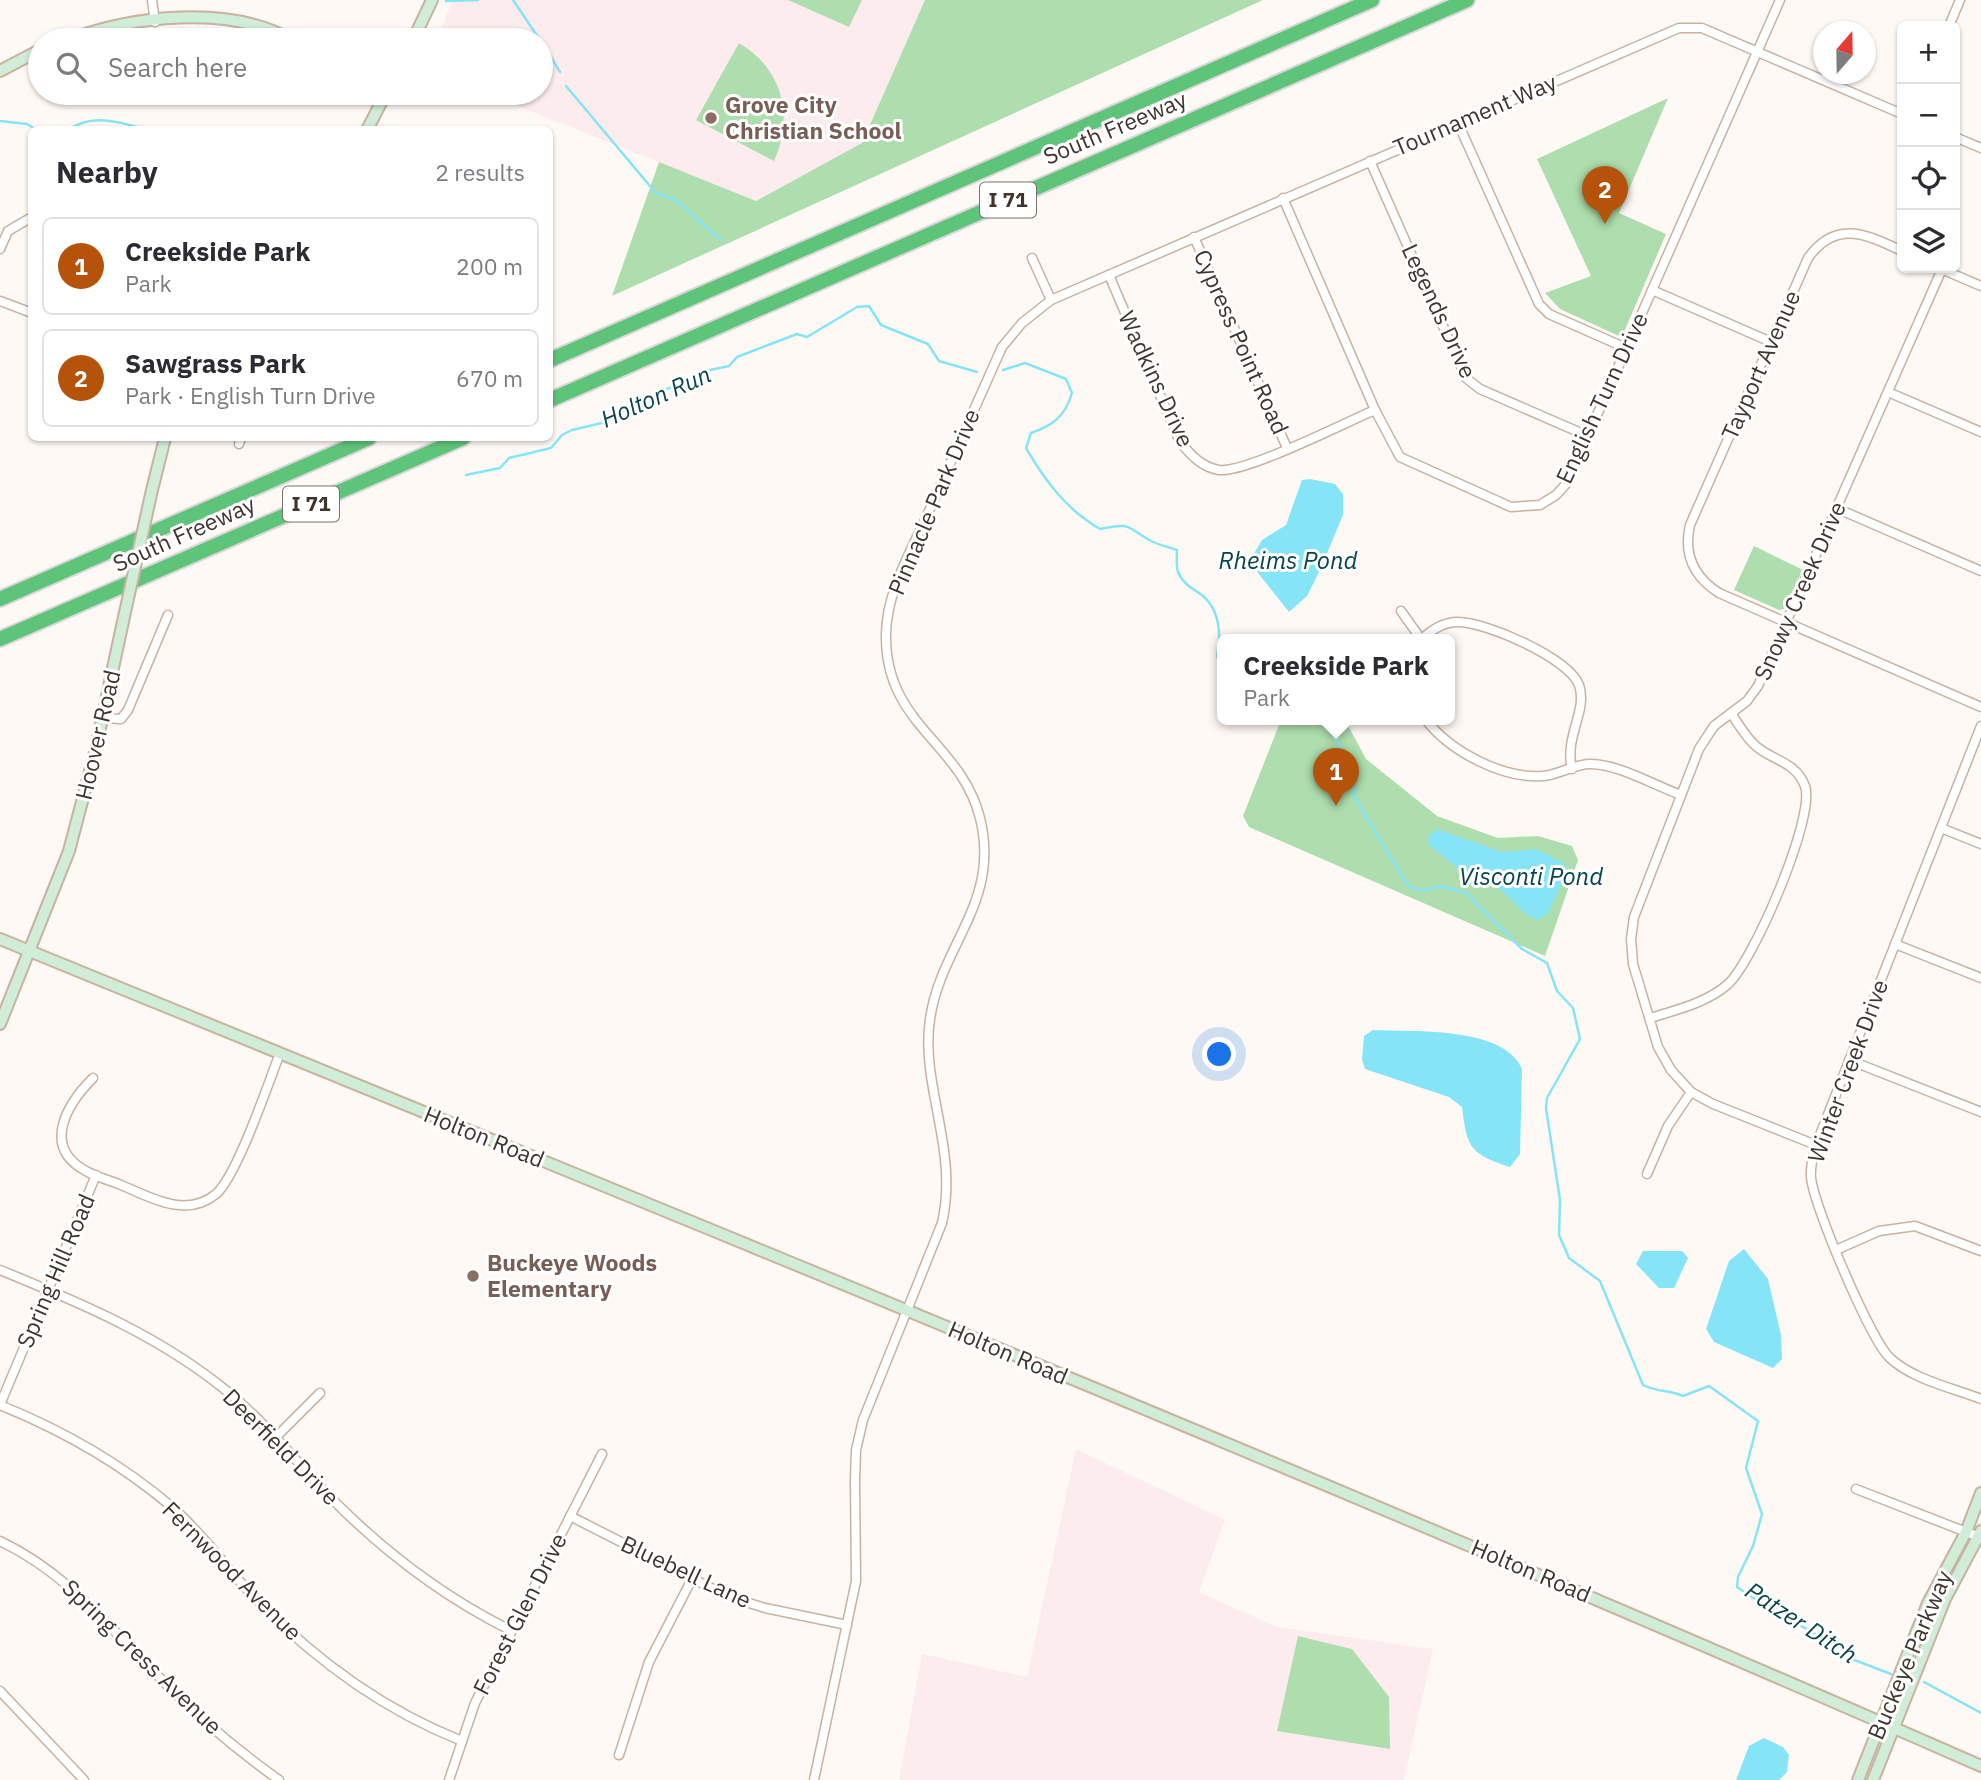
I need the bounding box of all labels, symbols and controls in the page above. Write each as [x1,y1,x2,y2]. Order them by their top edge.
north arrow [1813,21,1876,84]
map controls [1897,21,1960,273]
button: + [1897,21,1960,84]
search box [28,28,553,105]
icon: search [52,48,90,86]
text: Search here [108,50,247,84]
street label: Tournament Way [1388,66,1561,162]
street label: South Freeway [1038,83,1191,171]
button: − [1897,84,1960,147]
place label: Grove City Christian School [725,89,901,145]
marker: Grove City Christian School [703,110,719,126]
button: locate [1897,147,1960,210]
text: Nearby [56,152,158,191]
text: 2 results [435,157,525,187]
pin: 2 [1582,166,1628,224]
road number: I 71 [980,182,1036,218]
button: layers [1897,210,1960,273]
text: Creekside Park [125,234,310,268]
street label: Legends Drive [1396,239,1484,383]
street label: Cypress Point Road [1188,244,1296,439]
text: 1 [74,251,88,281]
text: 200 m [456,251,523,281]
text: Park [125,268,172,298]
street label: Tayport Avenue [1714,285,1806,444]
street label: Wadkins Drive [1112,306,1202,451]
street label: English Turn Drive [1548,307,1654,488]
text: Sawgrass Park [125,346,306,380]
water label: Holton Run [595,358,716,435]
text: 2 [74,363,88,393]
text: 670 m [456,363,523,393]
text: Park · English Turn Drive [125,380,376,410]
street label: Pinnacle Park Drive [880,404,986,599]
road number: I 71 [283,486,339,522]
street label: South Freeway [108,488,260,578]
street label: Snowy Creek Drive [1746,497,1852,685]
water label: Rheims Pond [1219,544,1357,576]
popup [1217,634,1455,725]
text: Creekside Park [1243,648,1429,682]
street label: Hoover Road [68,667,127,803]
text: Park [1243,682,1290,712]
pin: 1 [1313,748,1359,806]
water label: Visconti Pond [1459,860,1603,892]
street label: Winter Creek Drive [1800,975,1894,1166]
your location [1202,1037,1236,1071]
street label: Holton Road [420,1098,549,1174]
street label: Spring Hill Road [9,1189,101,1352]
place label: Buckeye Woods Elementary [487,1247,657,1303]
marker: Buckeye Woods Elementary [465,1268,481,1284]
street label: Holton Road [944,1313,1073,1391]
street label: Deerfield Drive [217,1381,347,1511]
street label: Fernwood Avenue [157,1494,309,1646]
street label: Forest Glen Drive [465,1528,573,1699]
street label: Bluebell Lane [617,1528,756,1614]
street label: Holton Road [1467,1531,1596,1609]
street label: Buckeye Parkway [1860,1565,1958,1744]
street label: Spring Cress Avenue [56,1572,229,1740]
water label: Patzer Ditch [1739,1574,1864,1670]

